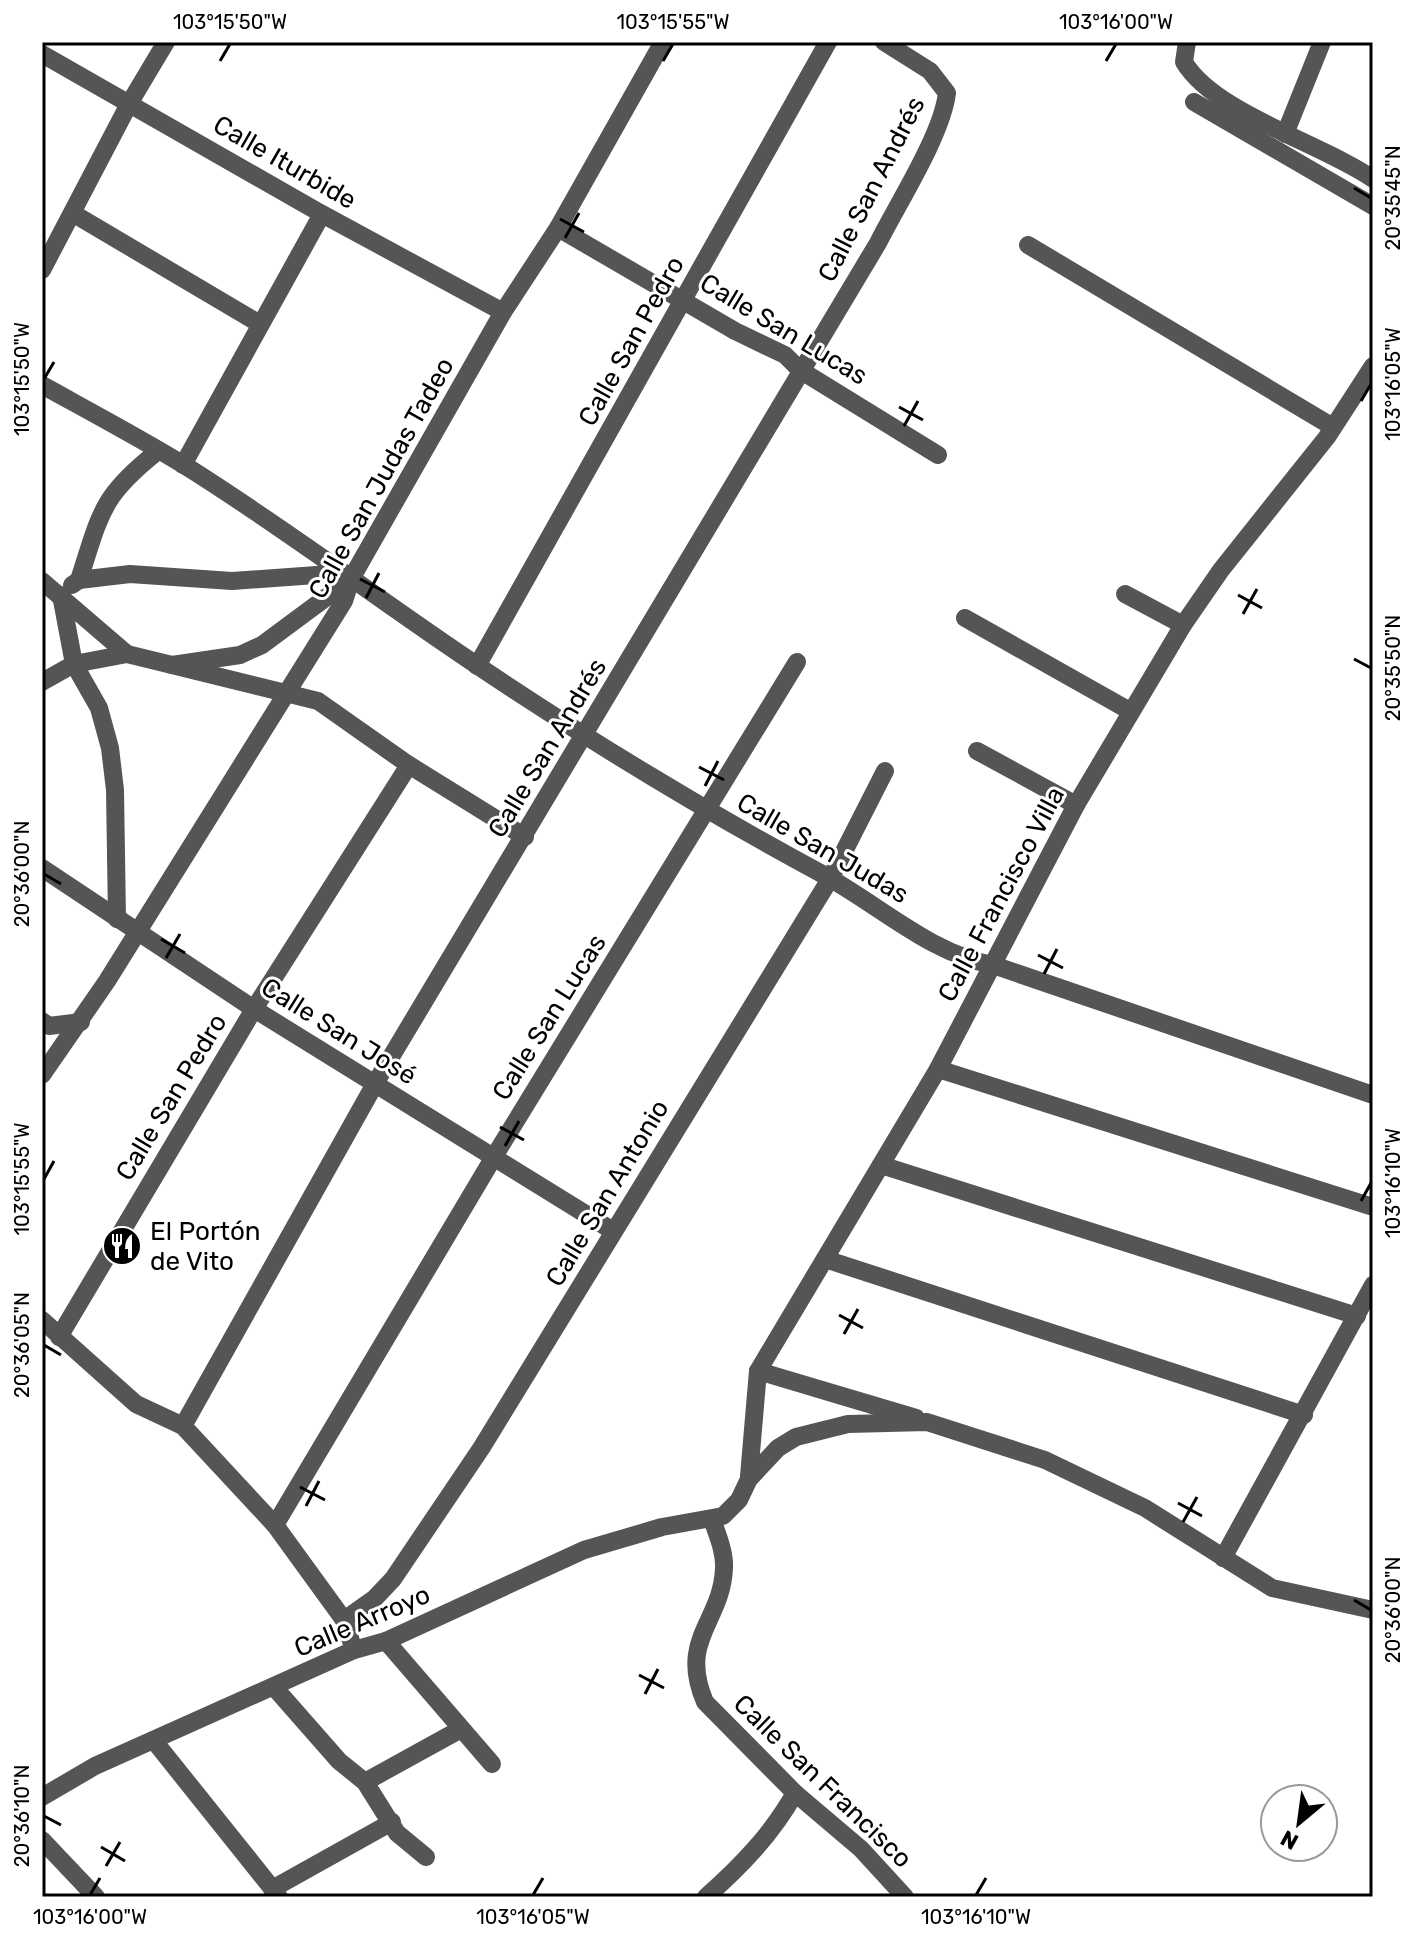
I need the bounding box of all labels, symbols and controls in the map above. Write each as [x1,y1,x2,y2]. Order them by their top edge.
text: 103°15'50"W [173,10,287,34]
text: 103°15'55"W [616,10,730,34]
text: 103°16'00"W [1059,10,1173,34]
street label: Calle San Andrés [811,92,931,287]
street label: Calle Iturbide [208,109,362,216]
text: 20°35'45"N [1381,145,1405,251]
street label: Calle San Pedro [572,251,691,431]
street label: Calle San Lucas [694,267,873,392]
text: 103°15'50"W [10,322,34,436]
text: 103°16'05"W [1381,327,1405,441]
street label: Calle San Judas Tadeo [302,352,461,604]
text: 20°35'50"N [1381,615,1405,721]
street label: Calle San Andrés [482,653,613,843]
street label: Calle Francisco Villa [932,781,1071,1007]
street label: Calle San Judas [731,787,914,910]
text: 20°36'00"N [10,821,34,927]
street label: Calle San Lucas [486,929,613,1106]
street label: Calle San José [255,971,422,1091]
street label: Calle San Pedro [109,1008,233,1186]
street label: Calle San Antonio [539,1094,675,1292]
text: 103°15'55"W [10,1122,34,1236]
text: 103°16'10"W [1381,1128,1405,1238]
place label: El Portón de Vito [150,1216,261,1277]
restaurant icon: El Portón de Vito [101,1225,143,1267]
text: 20°36'05"N [10,1292,34,1398]
text: 20°36'00"N [1381,1557,1405,1663]
street label: Calle Arroyo [290,1579,435,1664]
street label: Calle San Francisco [727,1688,918,1874]
text: 20°36'10"N [10,1765,34,1867]
north arrow [1259,1783,1339,1863]
text: N [1276,1824,1303,1856]
text: 103°16'00"W [33,1905,147,1929]
text: 103°16'05"W [476,1905,590,1929]
text: 103°16'10"W [921,1905,1031,1929]

